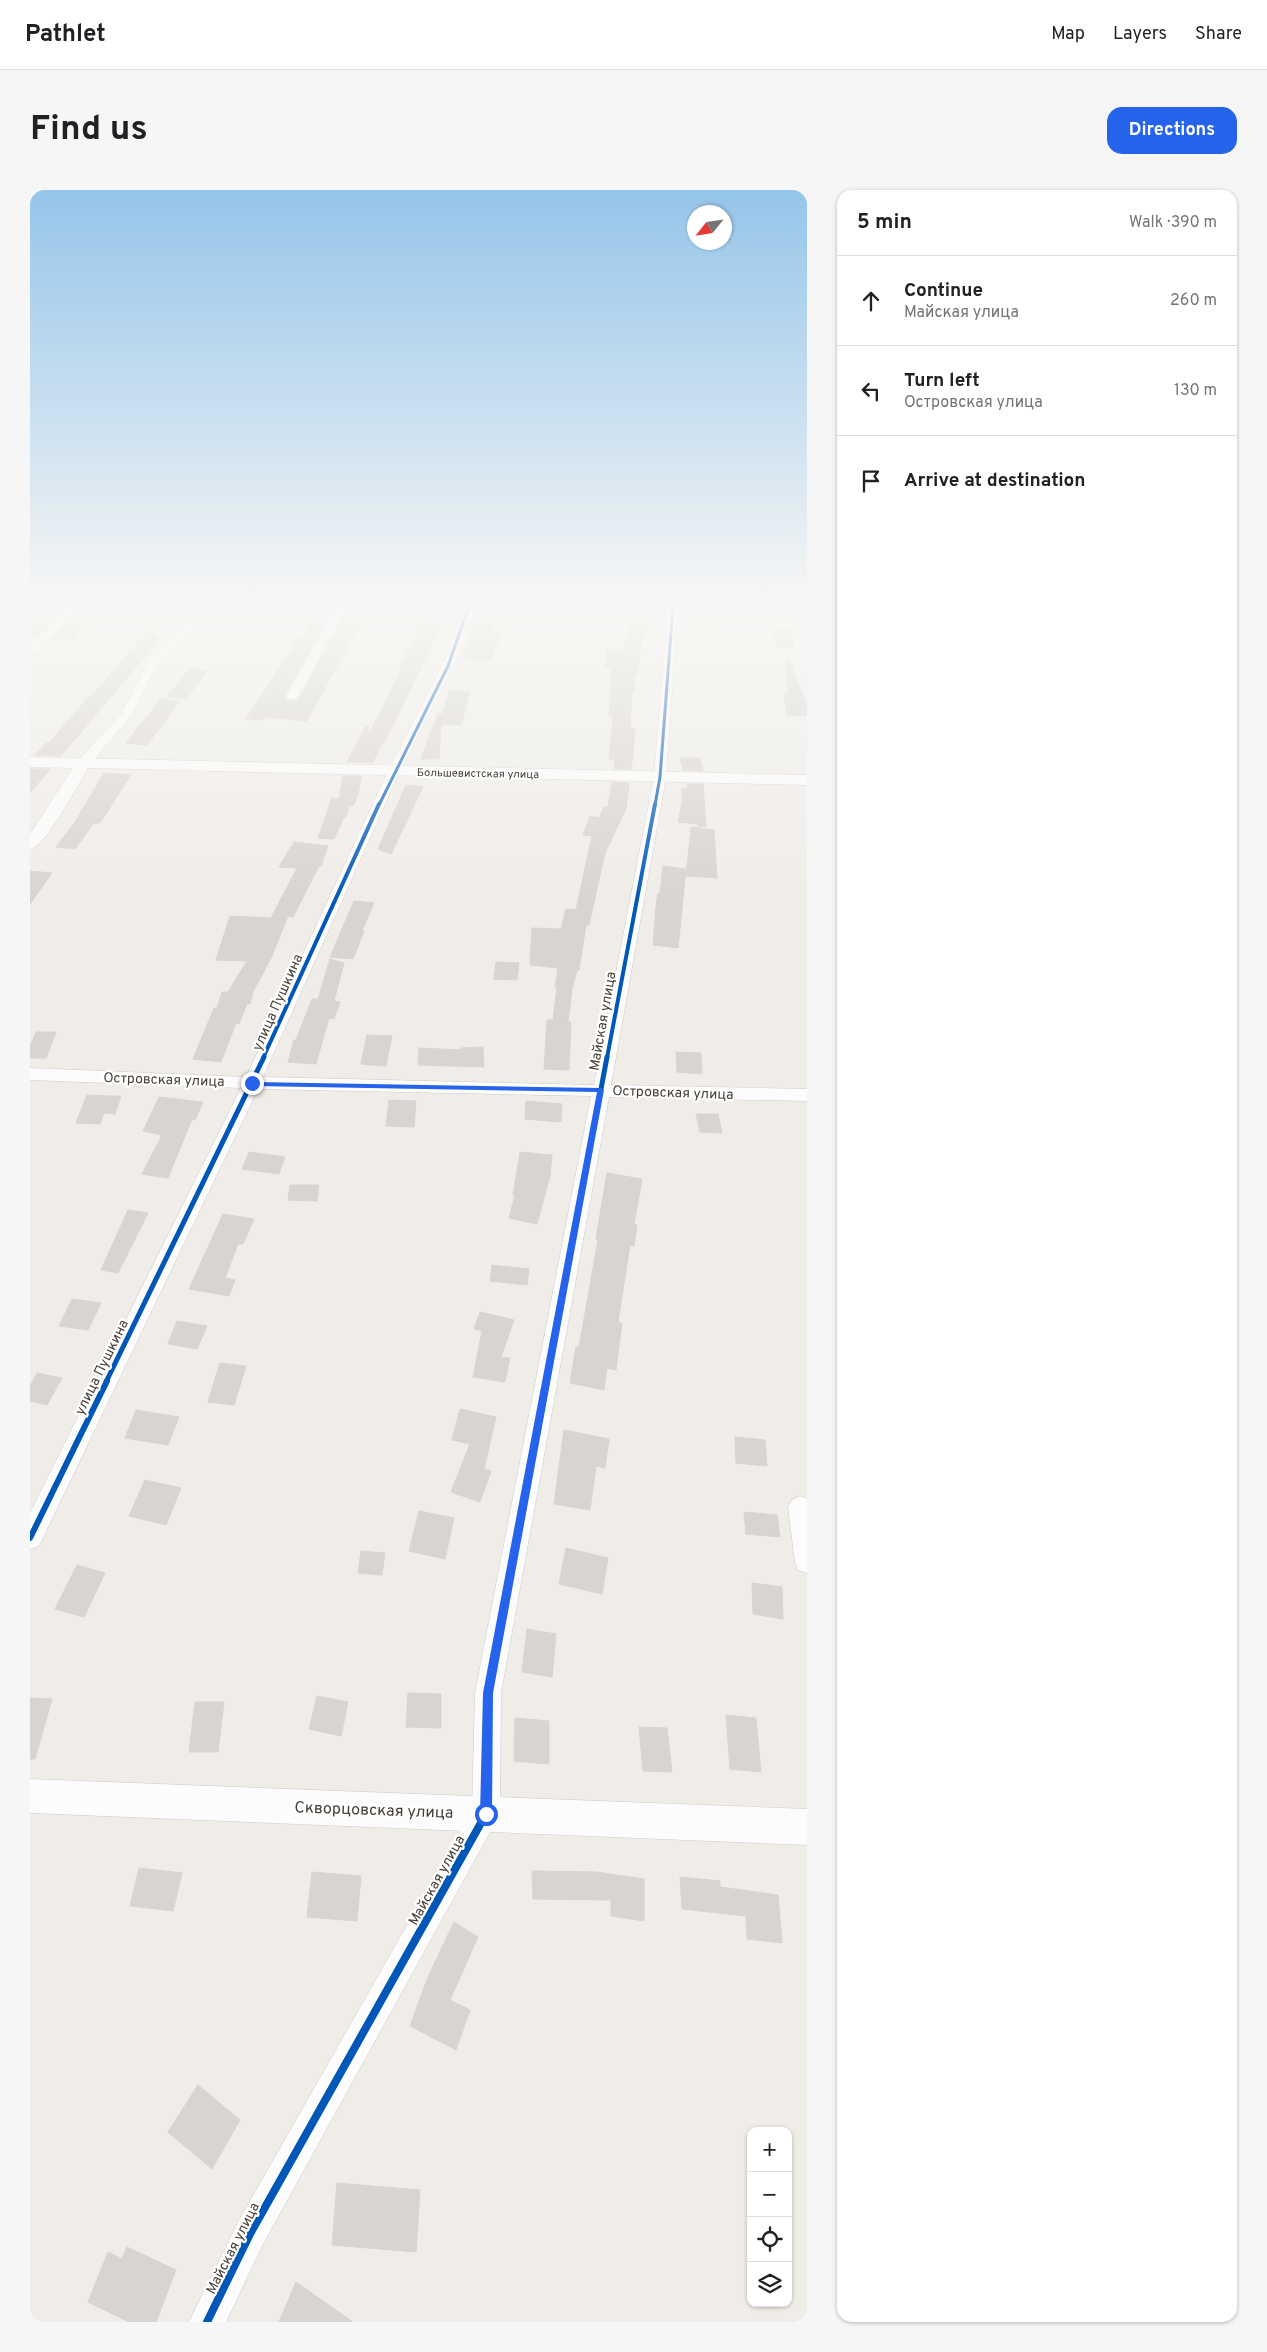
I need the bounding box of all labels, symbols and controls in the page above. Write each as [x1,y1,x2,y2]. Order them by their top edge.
text: Pathlet [25,20,106,50]
text: Map [1051,23,1085,46]
text: Layers [1113,23,1167,46]
text: Share [1195,23,1242,46]
button: Directions [1107,107,1237,154]
text: Find us [30,108,148,152]
north arrow [687,205,732,250]
text: 5 min [857,209,912,236]
text: Walk · 390 m [1129,213,1217,233]
text: Continue [904,279,983,303]
icon: ahead [857,287,885,315]
text: 260 m [1170,291,1217,311]
text: Майская улица [904,303,1019,323]
text: Turn left [904,369,980,393]
icon: left [857,377,885,405]
text: 130 m [1174,381,1217,401]
text: Островская улица [904,393,1043,413]
icon: arrive [857,467,885,495]
text: Arrive at destination [904,469,1085,493]
street label: Большевистская улица [417,766,539,782]
street label: улица Пушкина [249,952,307,1054]
street label: Майская улица [586,970,621,1072]
street label: Островская улица [103,1070,225,1091]
route end [241,1072,264,1095]
street label: Островская улица [612,1083,734,1104]
street label: улица Пушкина [72,1317,133,1418]
street label: Скворцовская улица [294,1798,454,1824]
route start [475,1803,498,1826]
street label: Майская улица [406,1833,469,1929]
map controls [747,2127,792,2307]
button: + [747,2127,792,2172]
button: − [747,2172,792,2217]
street label: Майская улица [203,2200,264,2297]
button: locate [747,2217,792,2262]
button: layers [747,2262,792,2307]

